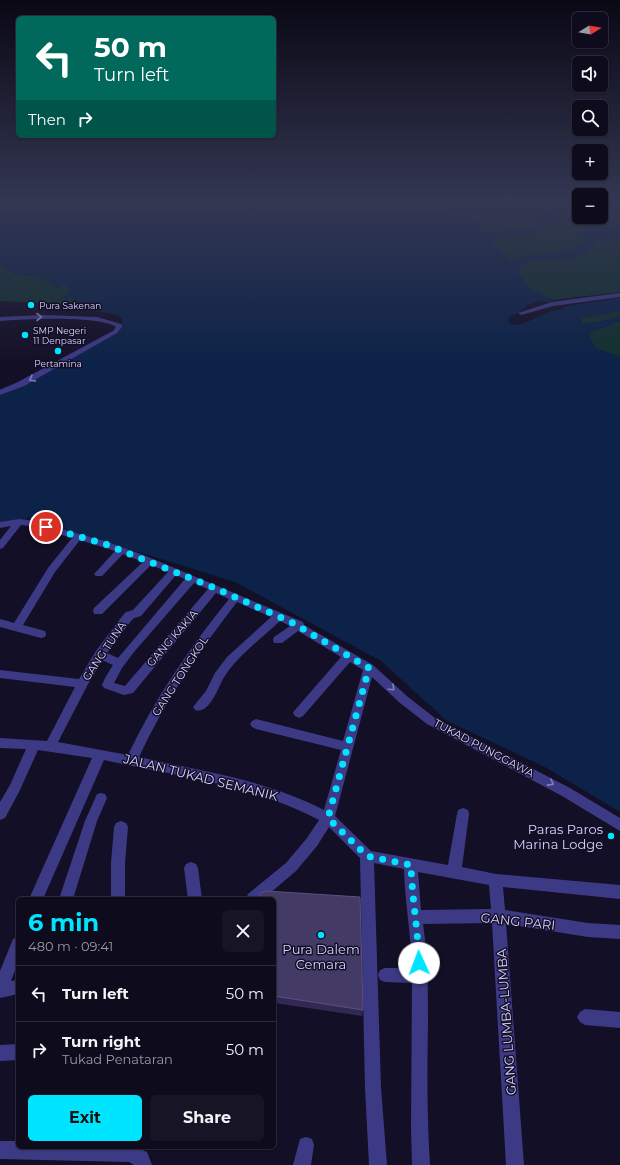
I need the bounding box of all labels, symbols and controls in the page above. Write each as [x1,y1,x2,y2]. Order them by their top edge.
north arrow [572,12,608,48]
map controls [572,12,608,224]
text: 50 m [94,30,167,64]
icon: left [28,32,80,84]
button: sound [572,56,608,92]
text: Turn left [94,64,169,86]
button: search [572,100,608,136]
icon: right [74,108,96,130]
text: Then [28,110,66,129]
button: + [572,144,608,180]
button: − [572,188,608,224]
marker: Pura Sakenan [26,300,36,310]
place label: Pura Sakenan [39,300,101,311]
one-way arrow [36,313,42,321]
place label: SMP Negeri 11 Denpasar [33,325,86,346]
marker: SMP Negeri 11 Denpasar [20,330,30,340]
marker: Pertamina [53,346,63,356]
place label: Pertamina [34,358,82,369]
one-way arrow [29,374,36,381]
pin [29,510,63,544]
icon: arrive [35,516,57,538]
street label: GANG KAKIA [143,606,201,669]
street label: GANG TUNA [79,619,129,683]
street label: GANG TONGKOL [149,633,211,719]
one-way arrow [387,684,394,691]
street label: TUKAD PUNGGAWA [431,716,537,781]
street label: JALAN TUKAD SEMANIK [121,750,281,804]
one-way arrow [546,779,554,786]
place label: Paras Paros Marina Lodge [513,821,603,852]
marker: Paras Paros Marina Lodge [606,831,616,841]
text: 6 min [28,908,99,937]
street label: GANG PARI [480,909,556,933]
button: close [222,910,264,952]
marker: Pura Dalem Cemara [316,930,326,940]
text: 480 m · 09:41 [28,938,113,954]
place label: Pura Dalem Cemara [282,941,360,972]
position arrow [398,942,440,984]
street label: GANG LUMBA-LUMBA [493,948,519,1096]
icon: left [28,983,50,1005]
text: Turn left [62,984,129,1003]
text: 50 m [226,984,264,1003]
text: Turn right [62,1032,141,1051]
icon: right [28,1039,50,1061]
text: 50 m [226,1040,264,1059]
text: Tukad Penataran [62,1051,173,1067]
button: Exit [28,1095,142,1141]
button: Share [150,1095,264,1141]

